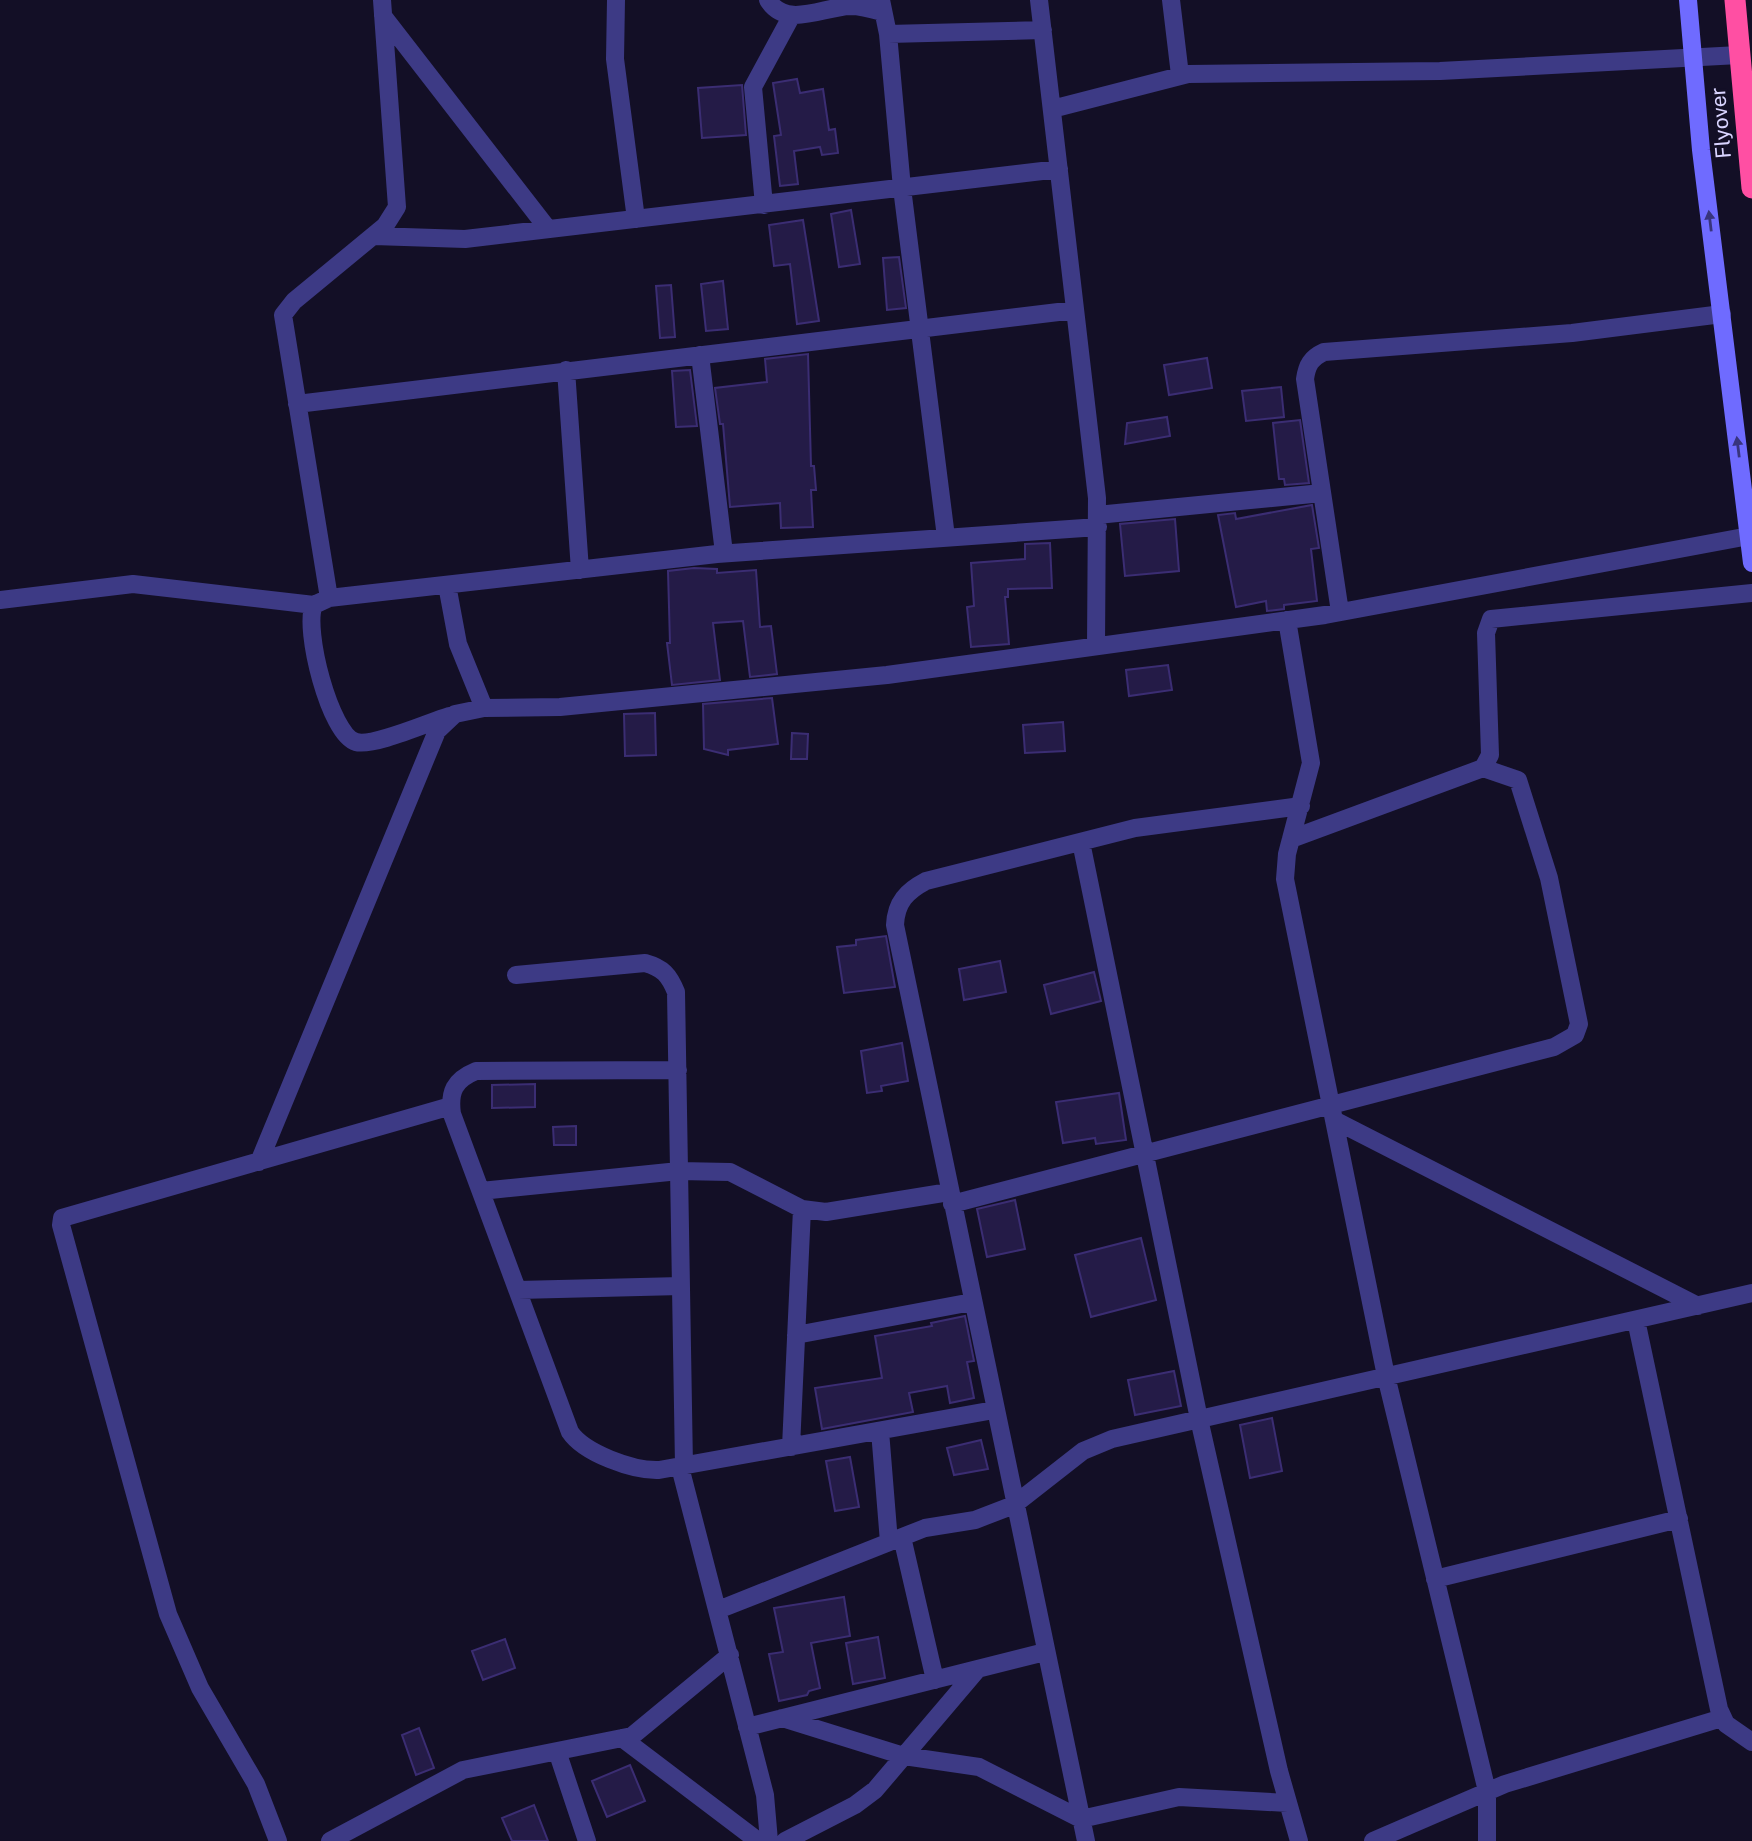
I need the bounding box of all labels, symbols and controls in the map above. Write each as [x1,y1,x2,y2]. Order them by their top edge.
street label: Flyover [1705,86,1736,160]
one-way arrow [1705,210,1716,232]
one-way arrow [1732,435,1743,457]

